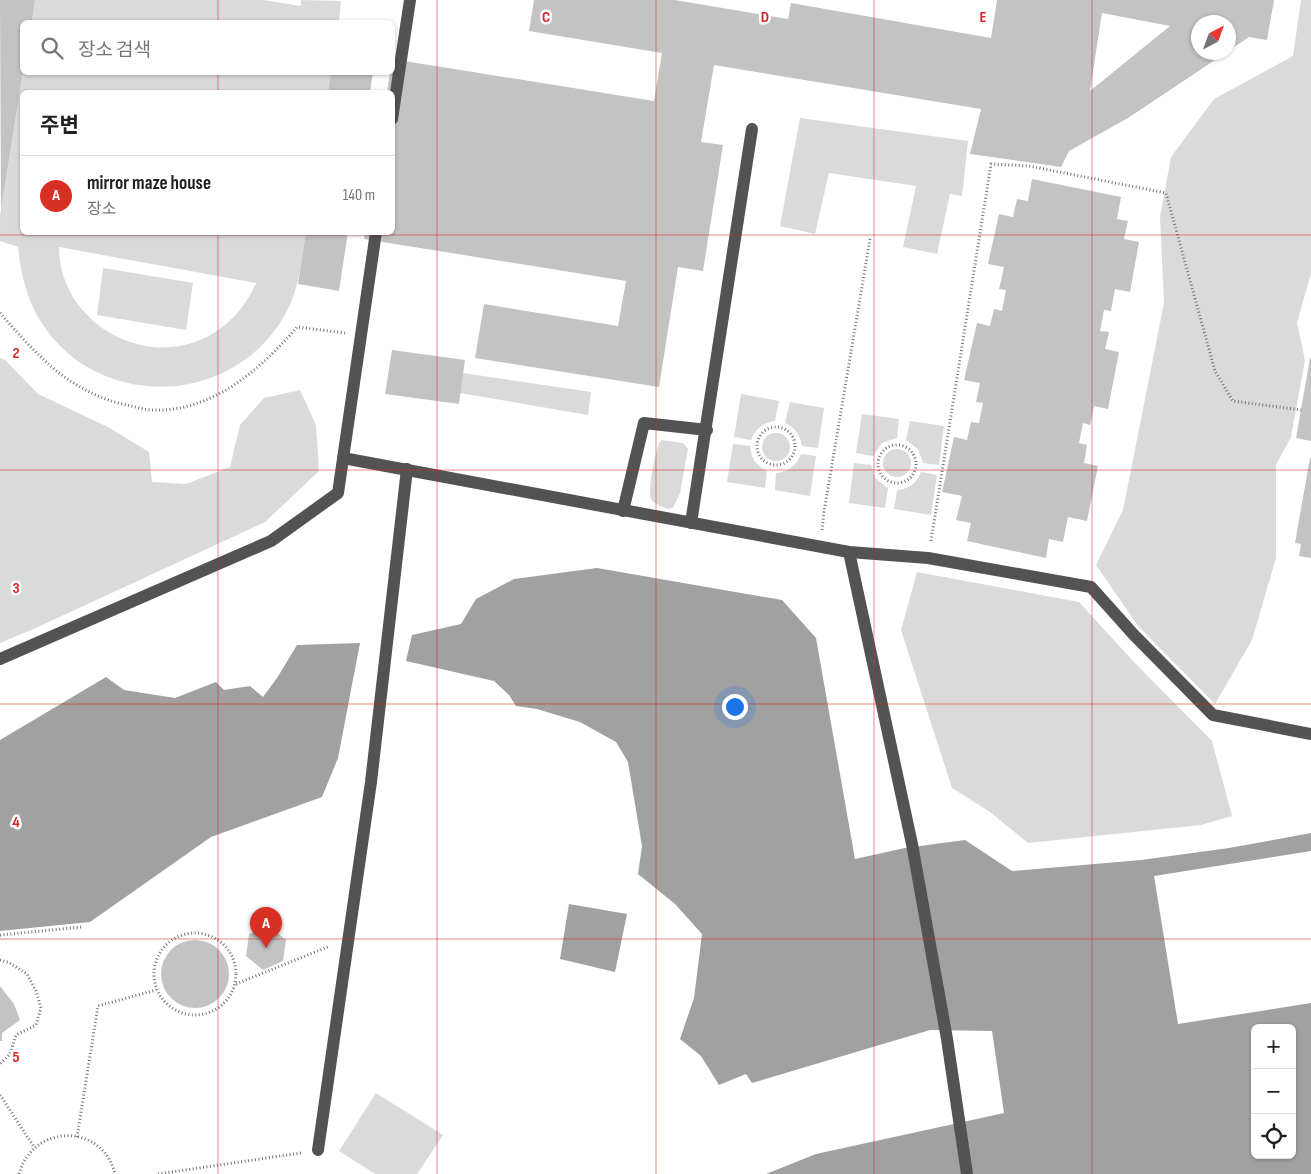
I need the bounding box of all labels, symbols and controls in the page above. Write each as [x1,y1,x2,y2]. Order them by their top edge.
text: C [542,8,550,27]
text: D [761,8,769,27]
text: E [980,8,987,27]
north arrow [1191,15,1236,60]
search box [20,20,395,75]
icon: search [38,34,66,62]
text: 장소 검색 [78,39,151,62]
text: 주변 [40,113,79,138]
text: mirror maze house [87,172,211,195]
text: A [52,186,60,205]
text: 140 m [343,186,375,205]
text: 장소 [87,200,116,219]
text: 2 [12,344,20,363]
text: 3 [12,579,20,598]
your location [722,694,748,720]
text: 4 [12,813,20,832]
pin: A [250,907,282,948]
map controls [1251,1024,1296,1159]
button: + [1251,1024,1296,1069]
text: 5 [12,1048,20,1067]
button: − [1251,1069,1296,1114]
button: locate [1251,1114,1296,1159]

